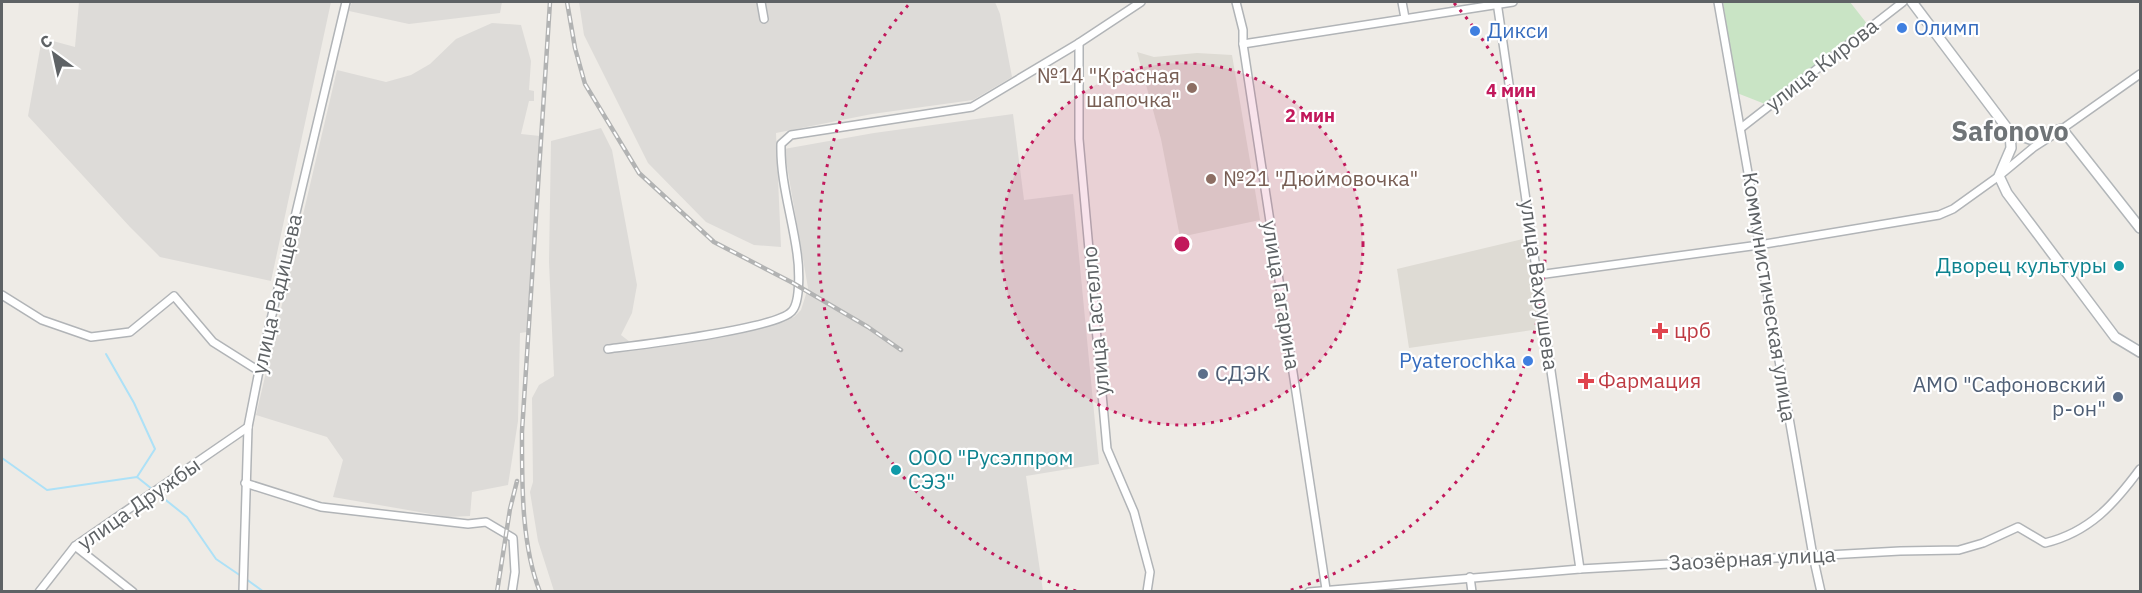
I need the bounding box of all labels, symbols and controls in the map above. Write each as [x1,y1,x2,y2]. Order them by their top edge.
street label: улица Кирова [1759,11,1884,117]
place label: Олимп [1914,13,1980,41]
place label: Дикси [1487,16,1549,44]
marker: Олимп [1895,21,1909,35]
north arrow [24,24,84,84]
marker: Дикси [1468,24,1482,38]
text: С [36,30,56,53]
place label: №14 "Красная шапочка" [1037,61,1180,113]
text: 4 мин [1486,79,1536,102]
marker: №14 "Красная шапочка" [1185,81,1199,95]
text: 2 мин [1285,104,1335,127]
district label: Safonovo [1951,113,2069,148]
place label: №21 "Дюймовочка" [1223,164,1418,192]
street label: Коммунистическая улица [1736,170,1804,424]
marker: №21 "Дюймовочка" [1204,172,1218,186]
street label: улица Вахрушева [1514,198,1566,372]
street label: улица Радищева [244,211,308,377]
street label: улица Гагарина [1256,218,1308,372]
centre of rings [1172,234,1192,254]
street label: улица Гастелло [1075,245,1116,397]
place label: Дворец культуры [1936,251,2107,279]
marker: Дворец культуры [2112,259,2126,273]
place label: црб [1674,316,1711,344]
marker: црб [1651,322,1669,340]
place label: Pyaterochka [1399,346,1516,374]
marker: Pyaterochka [1521,354,1535,368]
place label: СДЭК [1215,359,1270,387]
place label: Фармация [1598,366,1701,394]
marker: СДЭК [1196,367,1210,381]
place label: АМО "Сафоновский р-он" [1913,370,2106,422]
marker: Фармация [1579,374,1593,388]
marker: АМО "Сафоновский р-он" [2111,390,2125,404]
place label: ООО "Русэлпром СЭЗ" [908,443,1073,495]
street label: улица Дружбы [71,450,205,556]
marker: ООО "Русэлпром СЭЗ" [889,463,903,477]
street label: Заозёрная улица [1668,540,1836,576]

